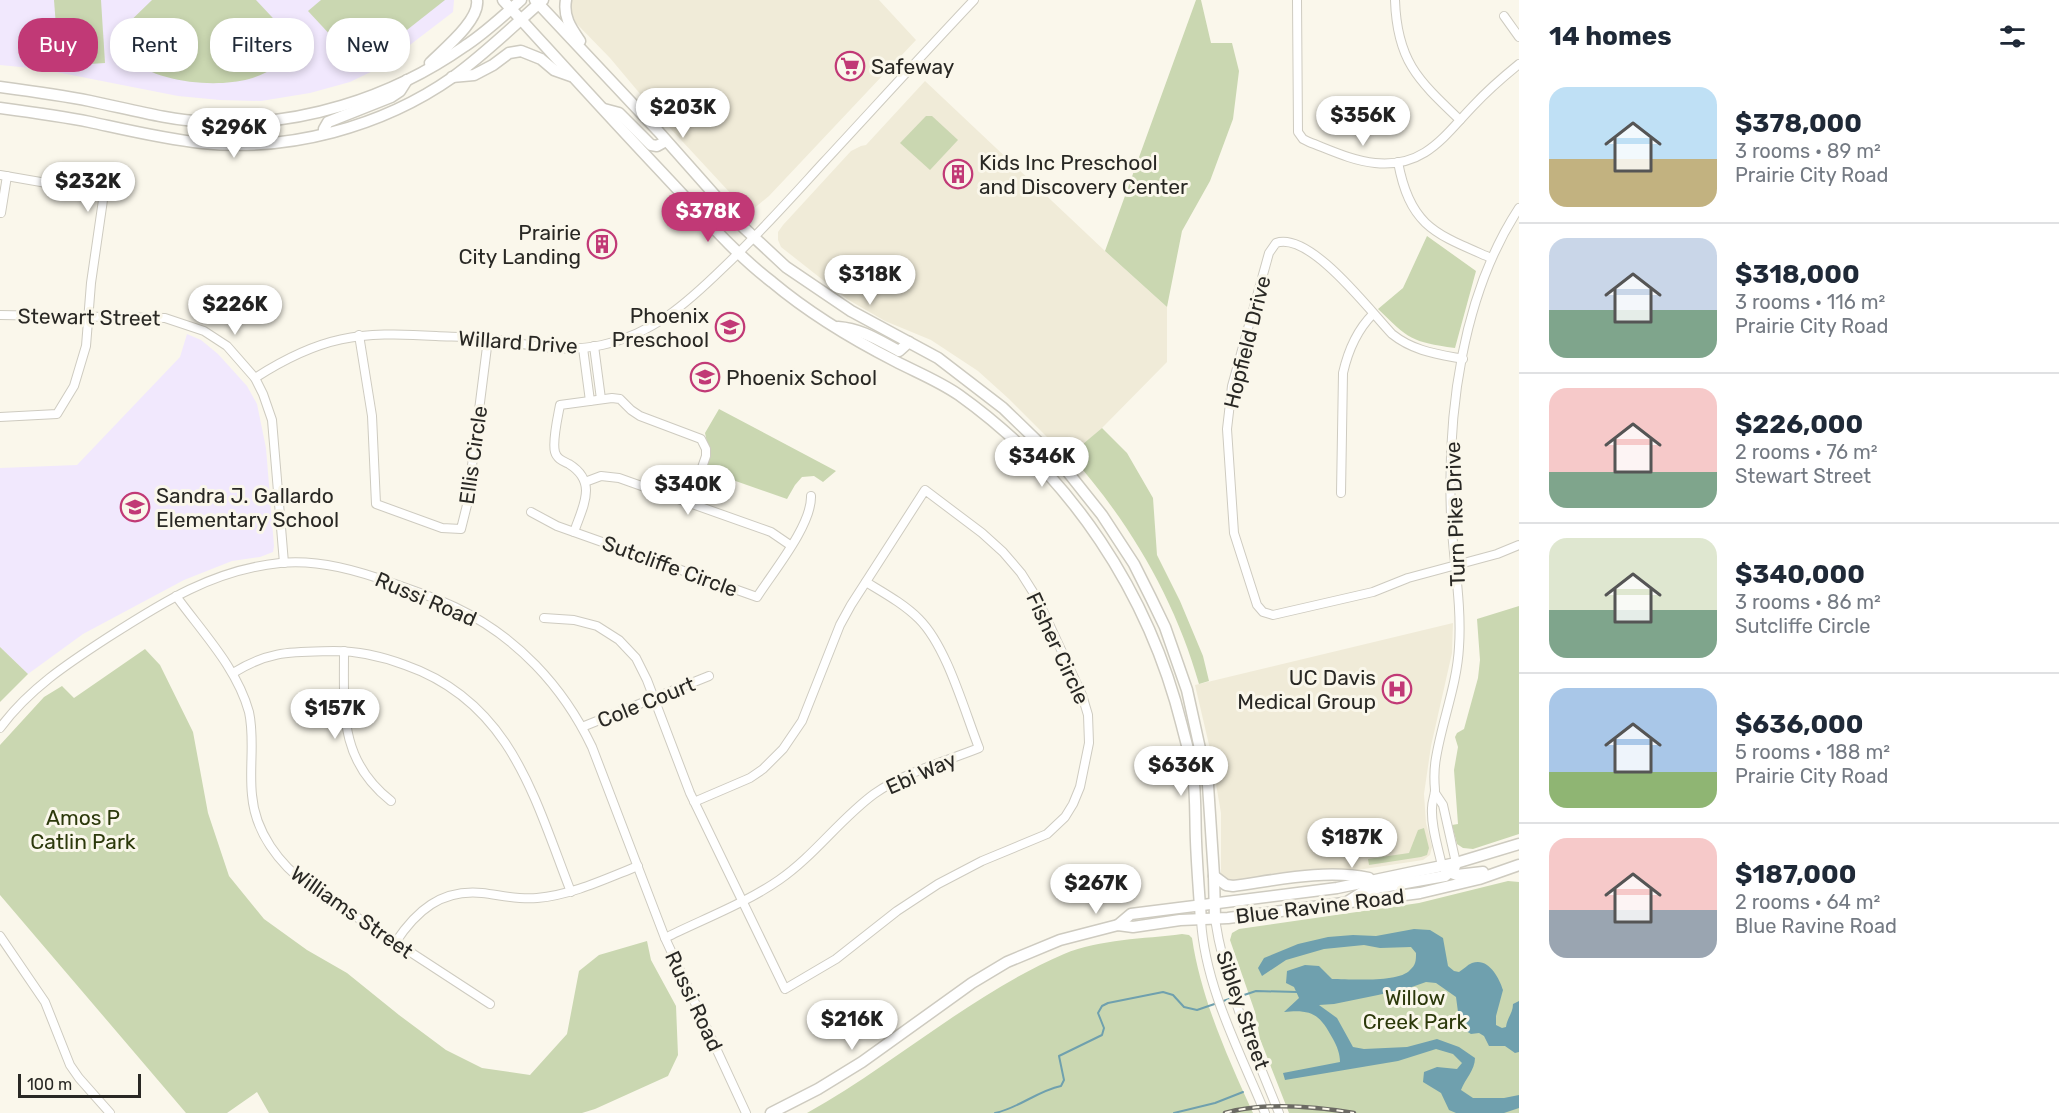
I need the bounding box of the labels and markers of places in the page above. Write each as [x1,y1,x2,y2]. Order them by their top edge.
supermarket icon: Safeway [834,50,866,82]
place label: Safeway [871,54,955,79]
pin: $203K [641,88,725,139]
pin: $356K [1321,96,1405,147]
pin: $296K [192,108,276,159]
place label: Kids Inc Preschool and Discovery Center [979,150,1188,199]
building icon: Kids Inc Preschool and Discovery Center [942,158,974,190]
pin: $232K [46,162,130,213]
pin: $378K [666,192,750,243]
place label: Prairie City Landing [459,220,581,269]
building icon: Prairie City Landing [586,228,618,260]
pin: $318K [828,255,912,306]
pin: $226K [193,285,277,336]
place label: Phoenix Preschool [612,303,709,352]
school or university icon: Phoenix Preschool [714,311,746,343]
school or university icon: Phoenix School [689,361,721,393]
place label: Phoenix School [726,365,877,390]
pin: $346K [1000,437,1084,488]
pin: $340K [646,465,730,516]
place label: Sandra J. Gallardo Elementary School [156,483,339,532]
school or university icon: Sandra J. Gallardo Elementary School [119,491,151,523]
place label: UC Davis Medical Group [1237,665,1376,714]
hospital icon: UC Davis Medical Group [1381,673,1413,705]
pin: $157K [293,689,377,740]
pin: $636K [1139,746,1223,797]
pin: $187K [1310,818,1394,869]
pin: $267K [1054,864,1138,915]
pin: $216K [810,1000,894,1051]

